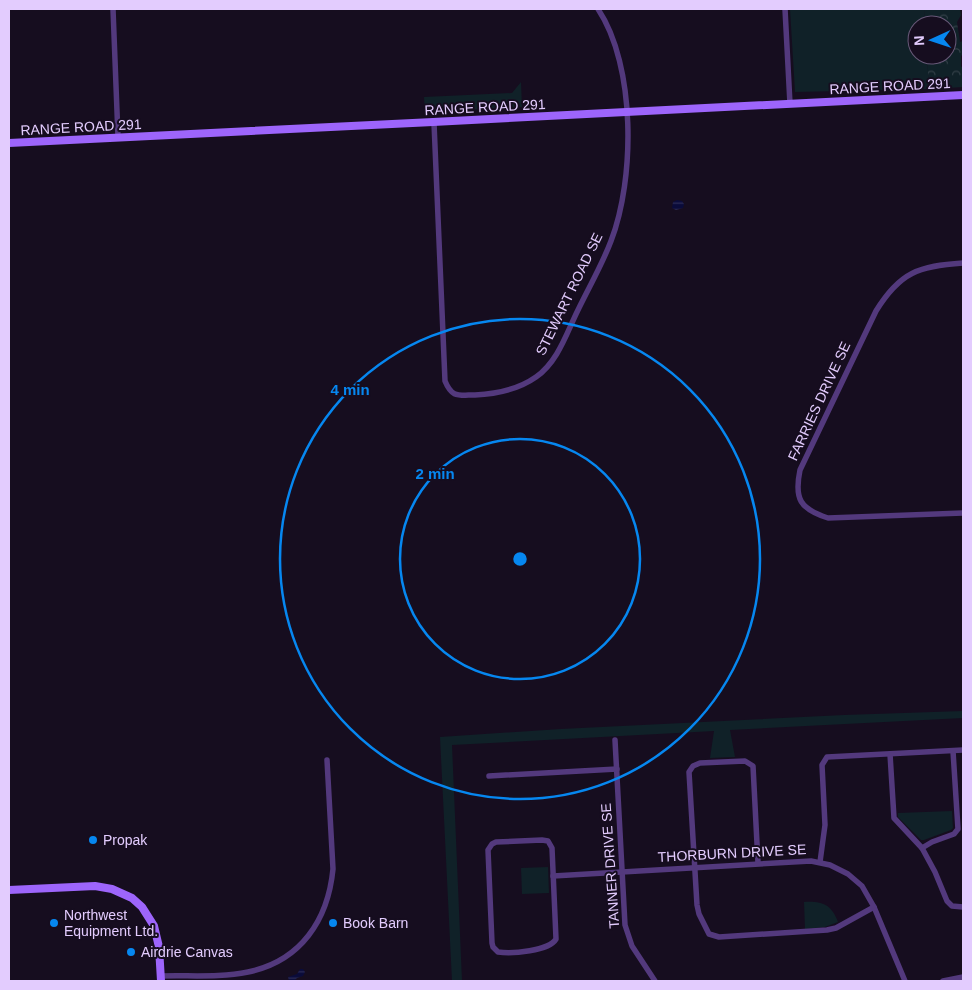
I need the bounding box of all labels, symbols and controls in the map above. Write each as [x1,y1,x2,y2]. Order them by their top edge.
north arrow [907,15,957,65]
text: N [911,35,927,46]
street label: RANGE ROAD 291 [829,75,951,97]
street label: RANGE ROAD 291 [424,96,546,118]
street label: RANGE ROAD 291 [20,116,142,138]
street label: STEWART ROAD SE [532,230,606,358]
street label: FARRIES DRIVE SE [784,339,854,463]
text: 4 min [330,381,370,398]
text: 2 min [415,465,455,482]
centre of rings [511,550,529,568]
street label: TANNER DRIVE SE [598,803,622,929]
place label: Propak [103,832,148,848]
marker: Propak [87,834,99,846]
street label: THORBURN DRIVE SE [657,841,807,865]
place label: Northwest Equipment Ltd. [64,907,158,939]
place label: Book Barn [343,915,408,931]
marker: Northwest Equipment Ltd. [48,917,60,929]
marker: Book Barn [327,917,339,929]
place label: Airdrie Canvas [141,944,233,960]
marker: Airdrie Canvas [125,946,137,958]

